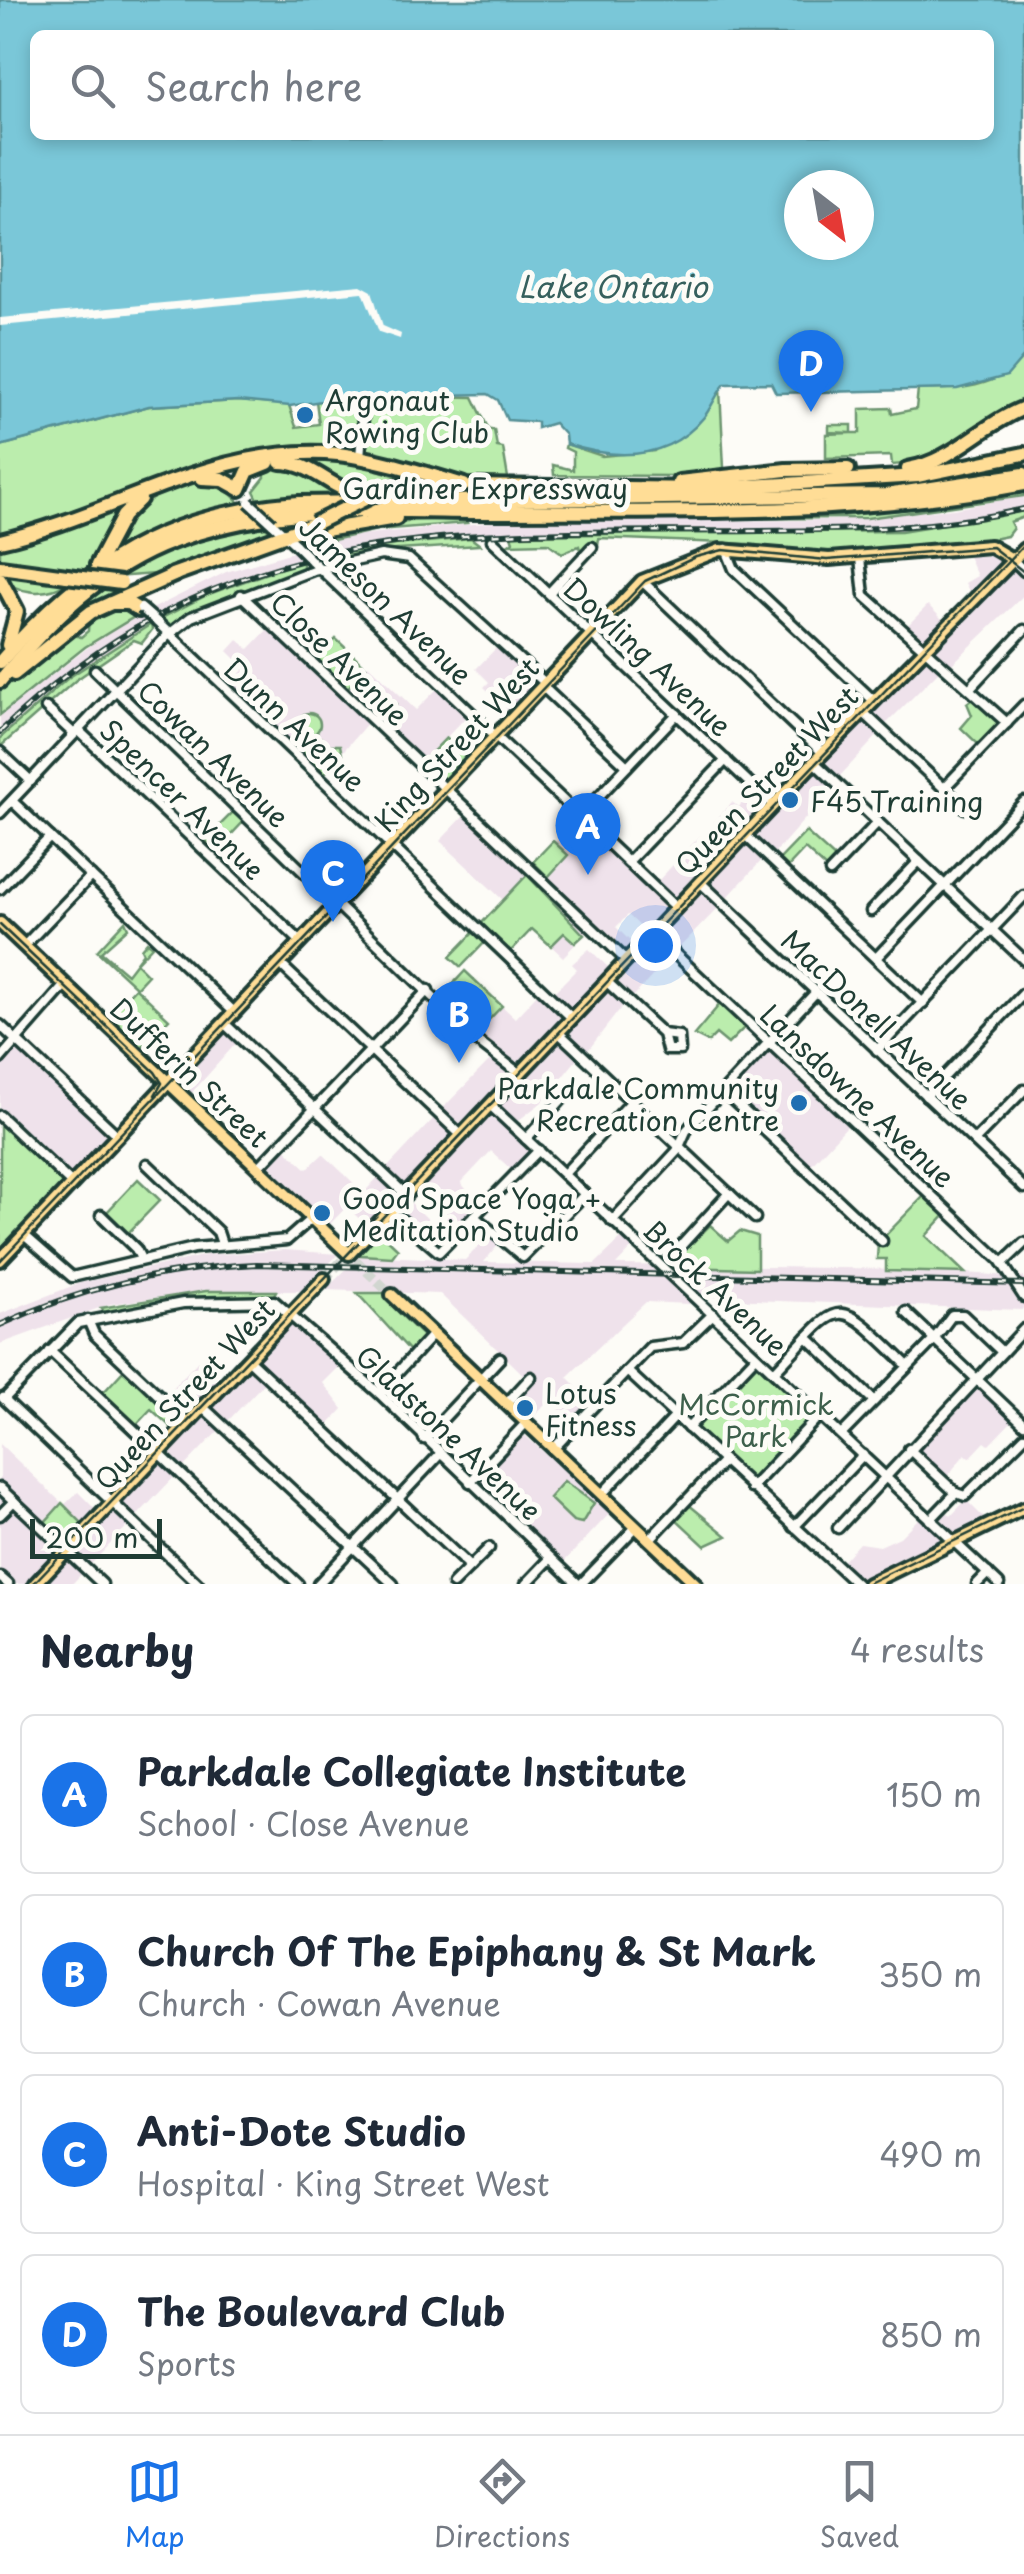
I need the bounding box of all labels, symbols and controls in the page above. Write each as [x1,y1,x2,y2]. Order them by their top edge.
search box [30,30,994,140]
text: Search here [145,57,362,114]
icon: search [65,58,120,113]
north arrow [784,170,874,260]
water label: Lake Ontario [519,263,709,308]
pin: D [778,330,844,412]
place label: Argonaut Rowing Club [325,378,489,453]
marker: Argonaut Rowing Club [294,404,316,426]
street label: Gardiner Expressway [342,466,628,509]
street label: Jameson Avenue [289,506,483,694]
street label: Dowling Avenue [554,566,742,746]
street label: Close Avenue [261,581,419,735]
street label: Dunn Avenue [214,647,376,801]
street label: King Street West [364,647,548,841]
street label: Cowan Avenue [128,669,300,837]
street label: Queen Street West [664,676,868,884]
street label: Spencer Avenue [91,709,275,889]
place label: F45 Training [810,779,983,822]
marker: F45 Training [779,789,801,811]
pin: A [556,792,620,875]
pin: C [300,840,366,922]
street label: MacDonell Avenue [772,919,982,1119]
your location [630,920,681,971]
pin: B [426,980,492,1063]
street label: Dufferin Street [101,987,279,1157]
street label: Lansdowne Avenue [751,993,965,1197]
place label: Parkdale Community Recreation Centre [497,1066,779,1141]
marker: Parkdale Community Recreation Centre [788,1092,810,1114]
place label: Good Space Yoga + Meditation Studio [342,1176,602,1251]
marker: Good Space Yoga + Meditation Studio [311,1202,333,1224]
street label: Brock Avenue [634,1208,798,1366]
street label: Queen Street West [84,1288,284,1500]
street label: Gladstone Avenue [347,1334,551,1530]
place label: Lotus Fitness [545,1371,636,1446]
park label: McCormick Park [678,1382,834,1457]
marker: Lotus Fitness [514,1397,536,1419]
scale bar [30,1514,162,1558]
text: 200 m [45,1515,138,1558]
text: Nearby [40,1618,194,1681]
text: 4 results [850,1625,984,1673]
text: Parkdale Collegiate Institute [137,1742,686,1799]
text: A [62,1770,87,1818]
text: 150 m [886,1770,982,1818]
text: School · Close Avenue [137,1799,469,1847]
text: Church Of The Epiphany & St Mark [137,1922,816,1979]
text: B [64,1950,85,1998]
text: 350 m [878,1950,982,1998]
text: Church · Cowan Avenue [137,1979,501,2027]
text: Anti-Dote Studio [137,2102,466,2159]
text: C [62,2130,87,2178]
text: 490 m [879,2130,982,2178]
text: Hospital · King Street West [137,2159,550,2207]
text: The Boulevard Club [137,2282,505,2339]
text: D [62,2310,87,2358]
text: 850 m [880,2310,982,2358]
text: Sports [137,2339,236,2387]
tab: Map [125,2454,185,2557]
tab: Directions [434,2454,570,2557]
tab: Saved [820,2454,899,2557]

